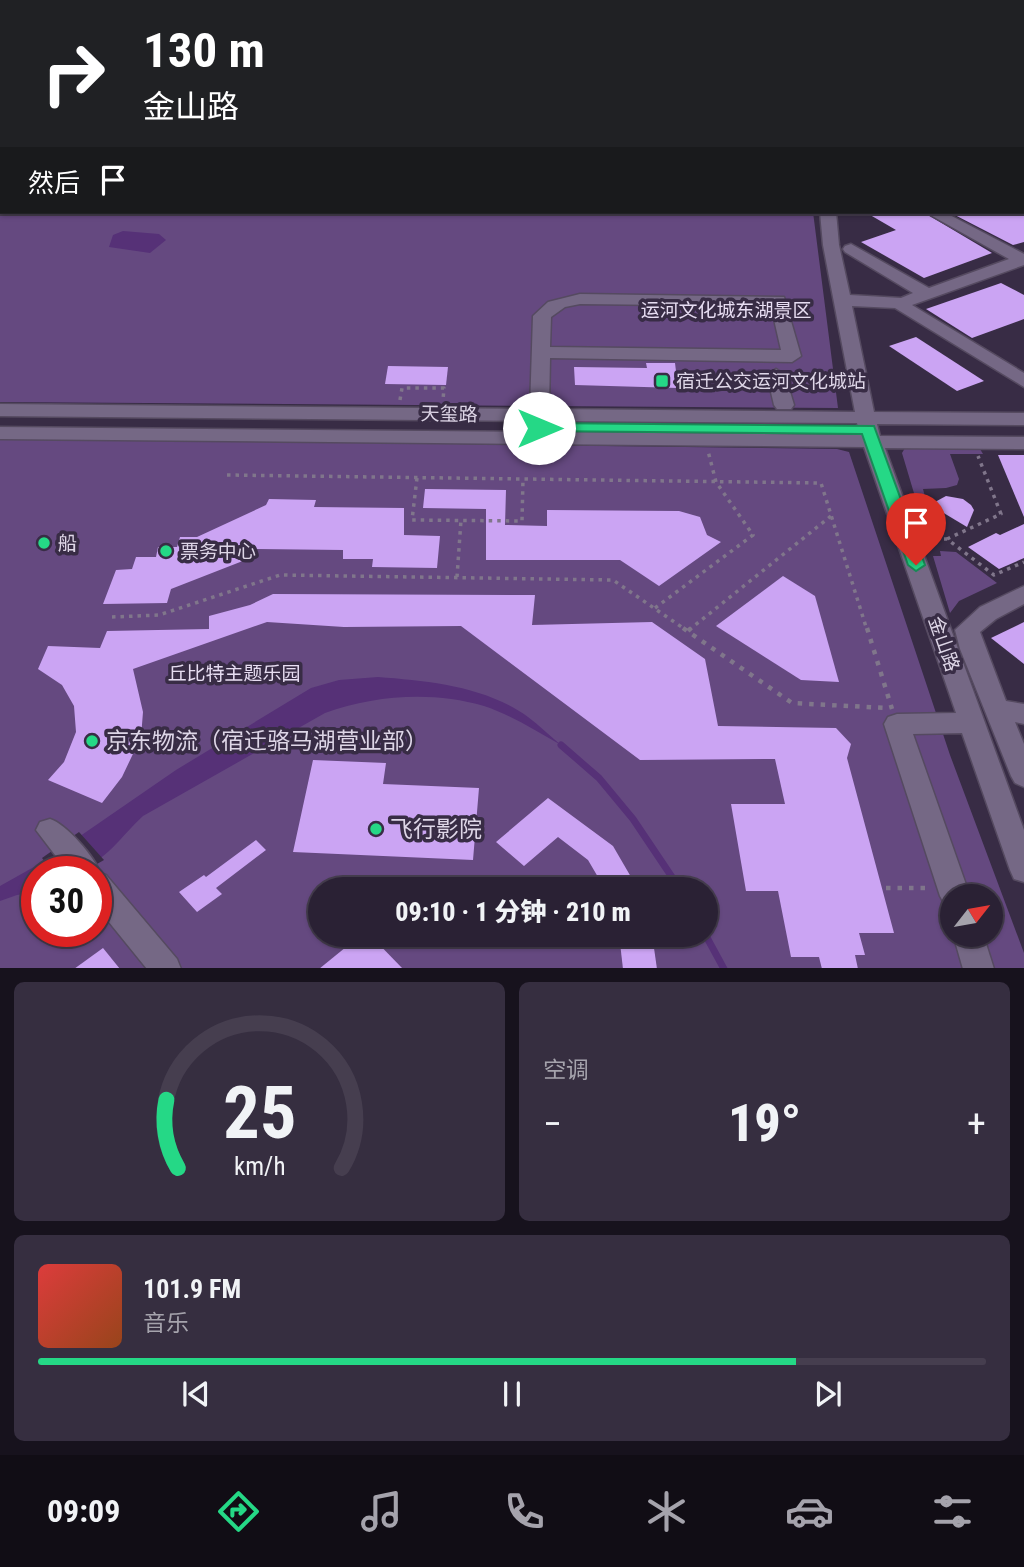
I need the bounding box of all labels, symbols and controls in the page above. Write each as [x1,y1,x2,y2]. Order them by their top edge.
text: 130 m [143,22,265,79]
icon: right [28,28,119,119]
text: 金山路 [143,88,239,126]
icon: arrive [94,161,132,199]
text: 然后 [28,168,80,198]
park label: 运河文化城东湖景区 [640,299,812,322]
place label: 宿迁公交运河文化城站 [676,370,866,393]
marker: 宿迁公交运河文化城站 [654,373,670,389]
position arrow [502,391,576,465]
street label: 天玺路 [420,402,478,426]
pin [886,493,946,565]
icon: arrive [897,504,935,542]
place label: 船 [58,532,77,555]
marker: 船 [36,535,52,551]
place label: 票务中心 [180,540,256,563]
marker: 票务中心 [158,543,174,559]
street label: 金山路 [924,613,964,675]
park label: 丘比特主题乐园 [167,662,301,685]
place label: 京东物流（宿迁骆马湖营业部） [106,728,428,755]
marker: 京东物流（宿迁骆马湖营业部） [84,733,100,749]
place label: 飞行影院 [390,816,482,843]
marker: 飞行影院 [368,821,384,837]
speed limit sign: 30 [21,856,112,947]
north arrow [940,884,1003,947]
map controls [940,884,1003,947]
text: 09:10 · 1 分钟 · 210 m [395,897,631,927]
text: 空调 [543,1057,589,1084]
text: 25 [223,1070,296,1156]
text: 19° [728,1093,801,1154]
text: − [543,1102,562,1146]
text: + [967,1102,986,1146]
text: km/h [234,1151,285,1180]
text: 101.9 FM [143,1274,241,1304]
text: 音乐 [143,1310,189,1337]
icon: previous [177,1375,215,1413]
icon: pause [493,1375,531,1413]
icon: next [809,1375,847,1413]
icon: directions [214,1487,263,1536]
icon: music [357,1487,406,1536]
icon: phone [500,1487,549,1536]
icon: climate [642,1487,691,1536]
icon: car [785,1487,834,1536]
icon: filters [928,1487,977,1536]
text: 09:09 [47,1492,120,1530]

